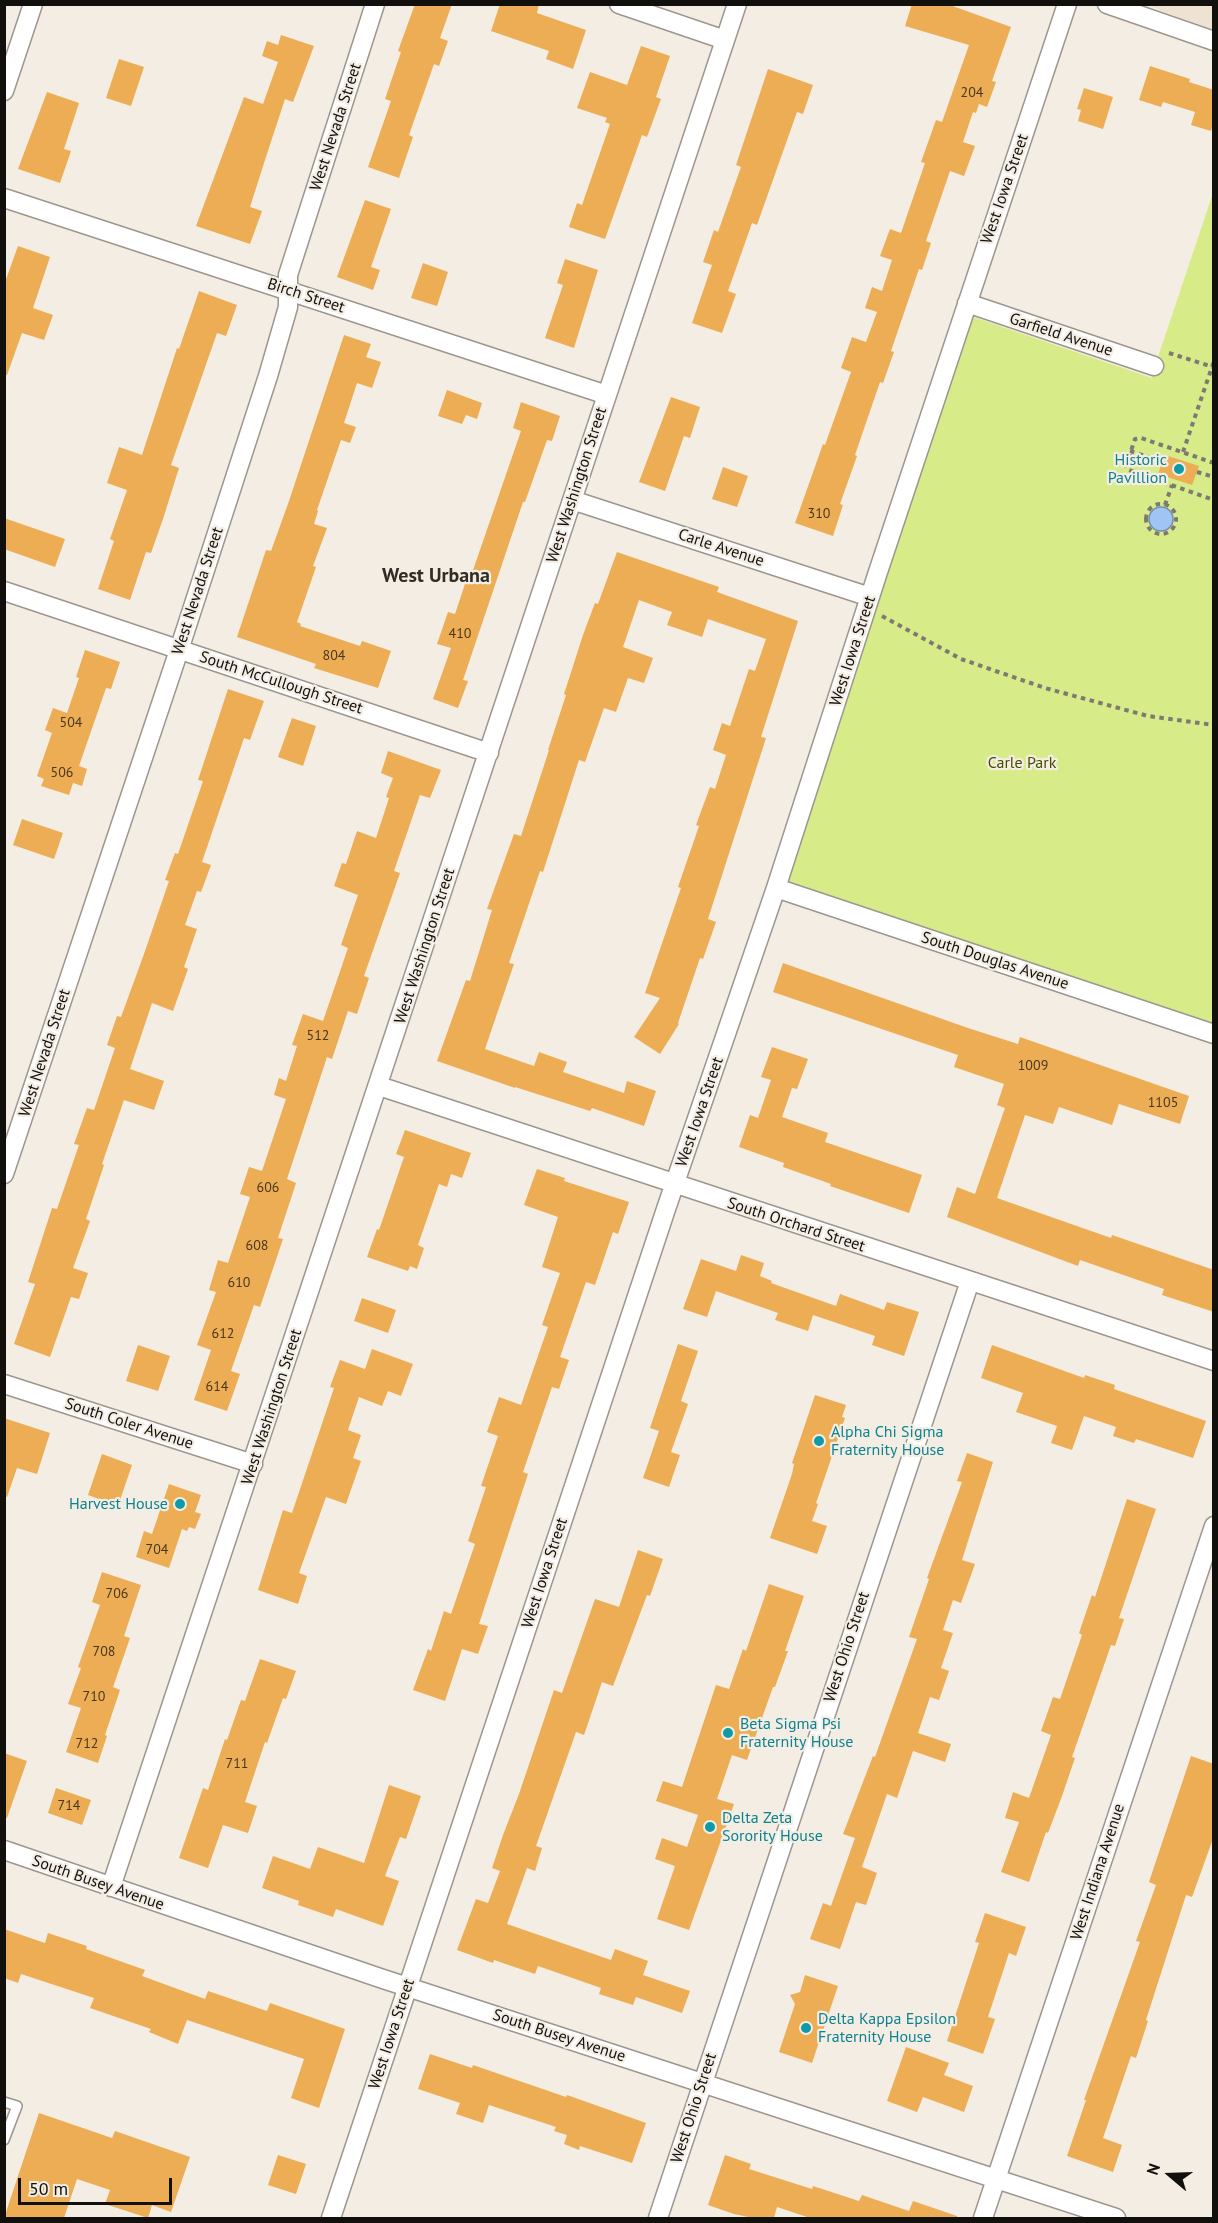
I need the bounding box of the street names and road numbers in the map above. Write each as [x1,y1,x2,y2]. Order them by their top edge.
street label: West Nevada Street [306,61,366,193]
street label: West Iowa Street [977,131,1033,247]
street label: Birch Street [265,274,347,318]
street label: Garfield Avenue [1007,309,1115,361]
street label: West Washington Street [543,405,611,565]
street label: West Nevada Street [168,525,228,657]
street label: Carle Avenue [676,525,766,571]
street label: West Iowa Street [826,593,880,709]
street label: South McCullough Street [197,648,365,718]
street label: West Washington Street [391,866,459,1026]
street label: South Douglas Avenue [919,928,1071,994]
street label: West Nevada Street [15,987,75,1119]
street label: West Iowa Street [672,1054,728,1170]
street label: South Orchard Street [725,1194,867,1256]
street label: West Washington Street [238,1327,306,1487]
street label: South Coler Avenue [62,1394,196,1454]
street label: West Iowa Street [518,1515,572,1631]
street label: West Ohio Street [820,1589,874,1705]
street label: West Indiana Avenue [1067,1801,1129,1943]
street label: South Busey Avenue [29,1851,167,1915]
street label: West Iowa Street [365,1976,419,2092]
street label: South Busey Avenue [490,2005,628,2067]
street label: West Ohio Street [667,2050,721,2166]

